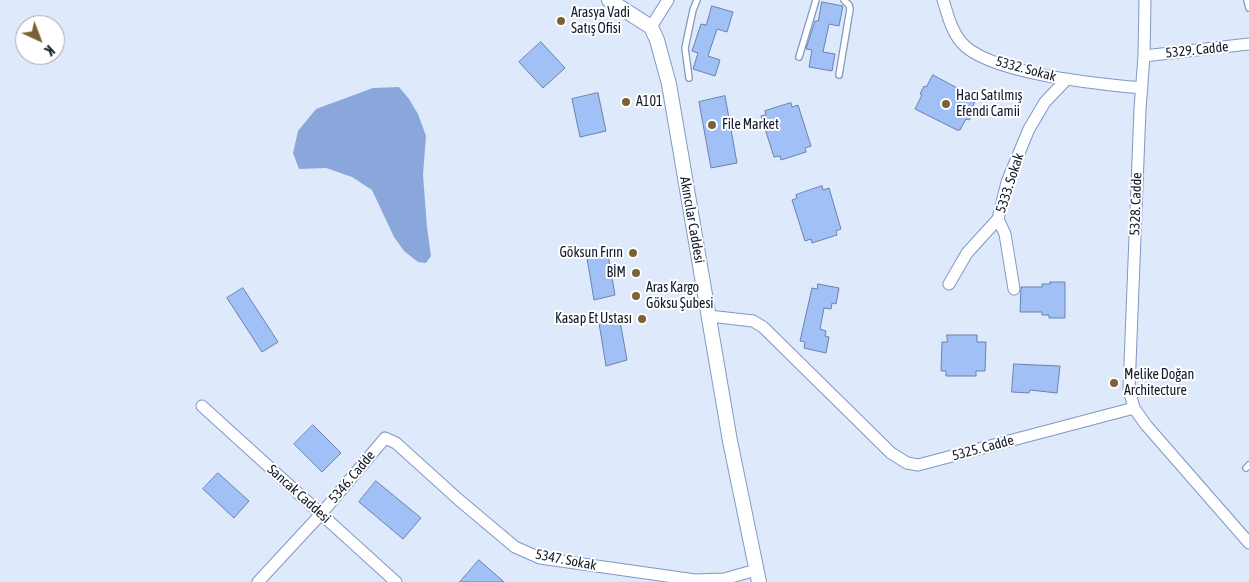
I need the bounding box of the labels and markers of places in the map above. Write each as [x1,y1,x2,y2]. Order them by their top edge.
place label: Arasya Vadi Satış Ofisi [571,5,630,38]
marker: Arasya Vadi Satış Ofisi [555,15,567,27]
place label: Hacı Satılmış Efendi Camii [956,88,1023,120]
place label: A101 [636,94,663,110]
marker: A101 [620,96,632,108]
marker: Hacı Satılmış Efendi Camii [940,98,952,110]
place label: File Market [722,117,779,133]
marker: File Market [706,119,718,131]
place label: Göksun Fırın [559,245,623,261]
marker: Göksun Fırın [627,247,639,259]
place label: BİM [606,265,626,281]
marker: BİM [630,267,642,279]
place label: Aras Kargo Göksu Şubesi [646,280,714,312]
marker: Aras Kargo Göksu Şubesi [630,290,642,302]
place label: Kasap Et Ustası [555,311,632,327]
marker: Kasap Et Ustası [636,313,648,325]
place label: Melike Doğan Architecture [1124,367,1194,400]
marker: Melike Doğan Architecture [1108,377,1120,389]

